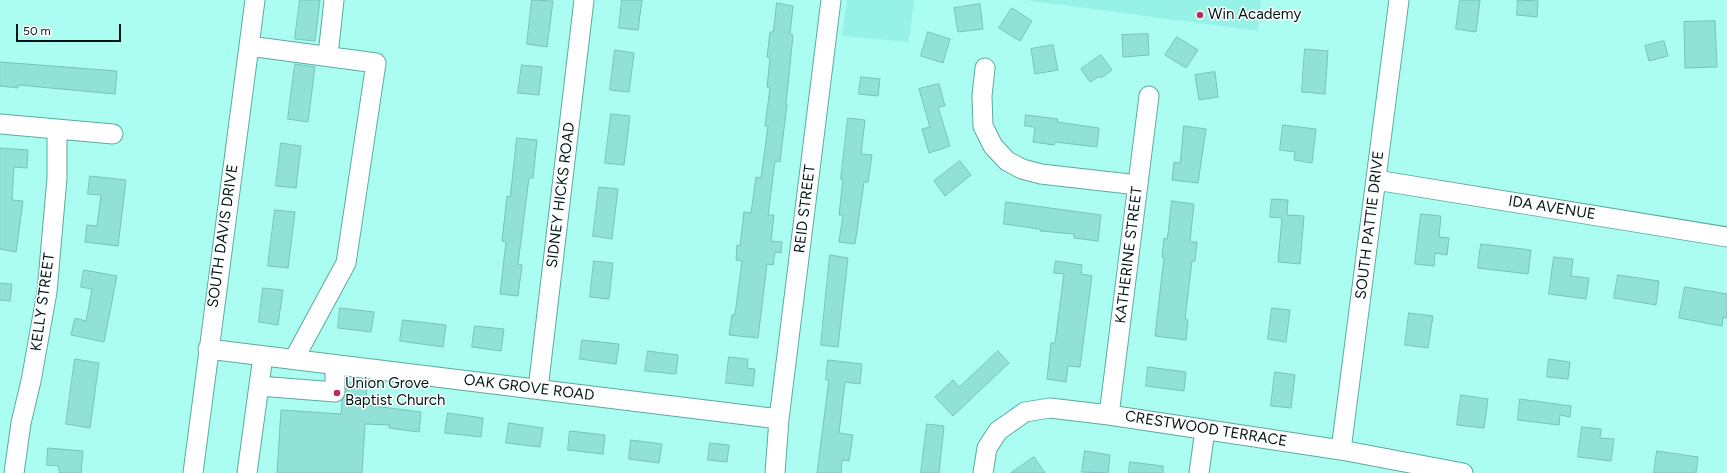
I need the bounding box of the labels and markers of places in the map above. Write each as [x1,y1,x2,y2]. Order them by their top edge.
place label: Win Academy [1208,6,1301,24]
marker: Win Academy [1195,10,1205,20]
place label: Union Grove Baptist Church [345,375,445,410]
marker: Union Grove Baptist Church [332,388,342,398]

